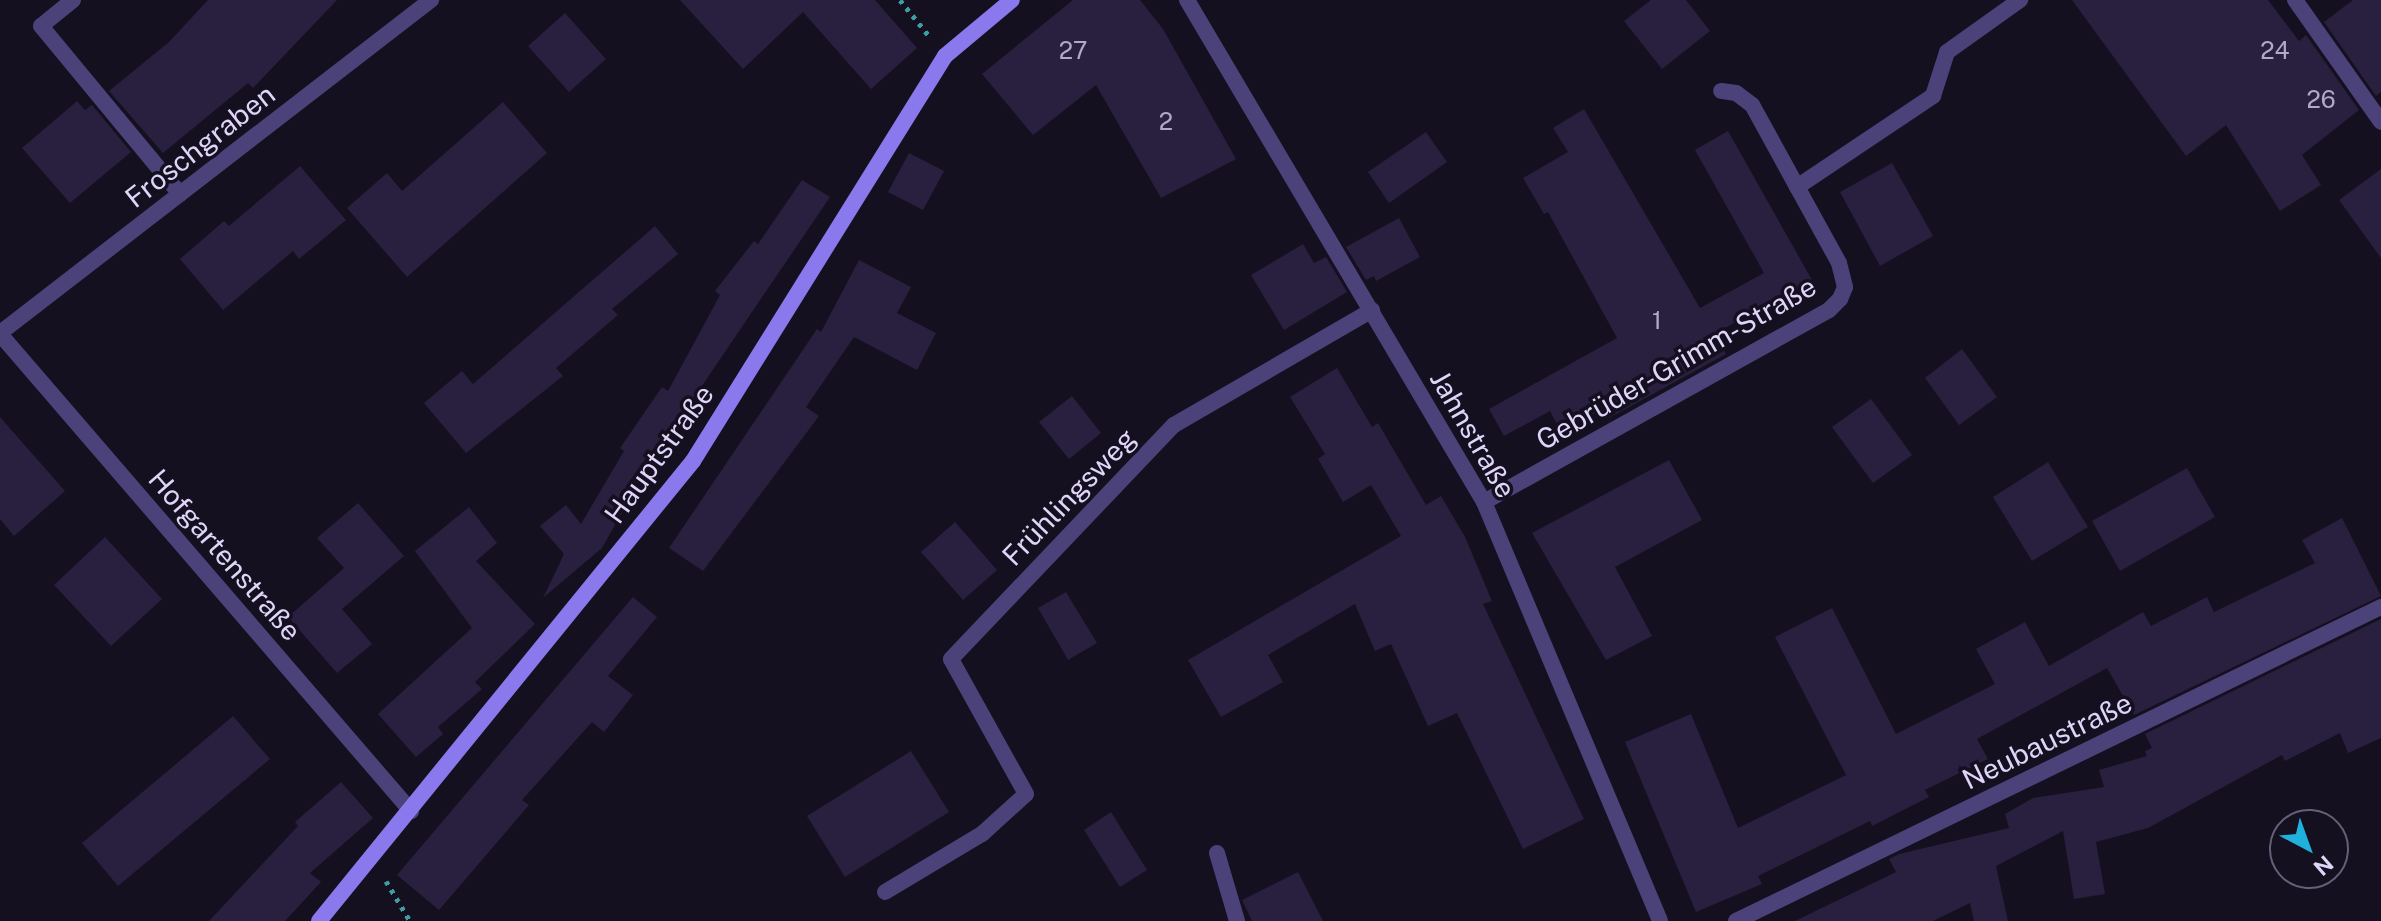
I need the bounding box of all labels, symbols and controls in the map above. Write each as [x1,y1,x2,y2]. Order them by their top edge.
house number: 27 [1059,37,1087,65]
house number: 24 [2260,37,2290,65]
street label: Froschgraben [119,77,281,215]
house number: 26 [2306,86,2336,114]
house number: 2 [1159,108,1173,136]
street label: Gebrüder-Grimm-Straße [1530,269,1822,457]
house number: 1 [1652,307,1662,335]
street label: Jahnstraße [1423,364,1523,504]
street label: Hauptstraße [597,378,721,530]
street label: Frühlingsweg [995,421,1143,573]
street label: Hofgartenstraße [142,463,308,647]
street label: Neubaustraße [1957,685,2137,797]
north arrow [2269,809,2349,889]
text: N [2308,850,2338,881]

